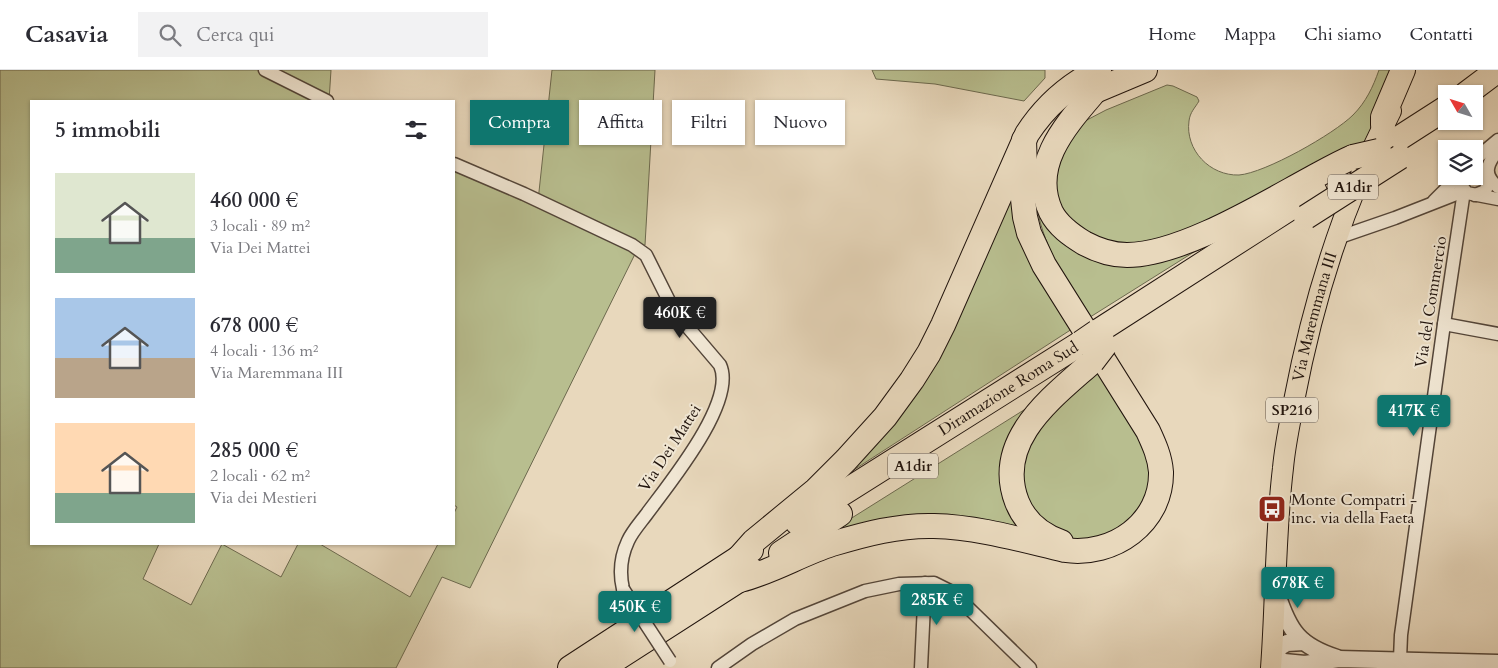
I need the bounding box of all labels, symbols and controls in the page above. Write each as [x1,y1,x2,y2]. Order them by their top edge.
search box [138,12,488,57]
text: Casavia [25,18,108,51]
icon: search [156,21,184,49]
text: Cerca qui [196,22,274,48]
text: Home [1148,22,1196,47]
text: Mappa [1224,22,1276,47]
text: Chi siamo [1304,22,1381,47]
text: Contatti [1409,22,1473,47]
north arrow [1438,85,1482,130]
map controls [1438,85,1483,185]
chip: Compra [470,100,569,145]
chip: Affitta [579,100,662,145]
chip: Filtri [672,100,745,145]
chip: Nuovo [755,100,845,145]
text: 5 immobili [55,116,161,145]
icon: filters [402,116,430,144]
button: layers [1438,140,1483,185]
road number: A1dir [1328,174,1378,200]
text: 460 000 € [210,186,298,215]
icon: home [95,193,155,253]
text: 3 locali · 89 m² [210,215,310,237]
street label: Via del Commercio [1410,234,1452,369]
text: Via Dei Mattei [210,237,310,259]
street label: Via Maremmana III [1287,249,1342,384]
pin: 460K € [639,296,721,339]
text: 460K € [654,302,706,324]
text: 678 000 € [210,311,298,340]
icon: home [95,318,155,378]
street label: Diramazione Roma Sud [934,336,1083,441]
text: 4 locali · 136 m² [210,340,318,362]
text: Via Maremmana III [210,362,343,384]
pin: 417K € [1373,394,1455,437]
road number: SP216 [1266,398,1318,422]
street label: Via Dei Mattei [633,399,707,496]
text: 417K € [1388,400,1440,422]
text: 285 000 € [210,436,298,465]
icon: home [95,443,155,503]
road number: A1dir [888,454,938,478]
text: 2 locali · 62 m² [210,465,310,487]
text: Via dei Mestieri [210,487,317,509]
place label: Monte Compatri - inc. via della Faeta [1291,489,1417,529]
bus stop icon: Monte Compatri - inc. via della Faeta [1257,494,1287,524]
pin: 678K € [1257,566,1339,609]
text: 678K € [1272,572,1324,594]
pin: 285K € [896,584,978,626]
text: 285K € [911,589,963,611]
pin: 450K € [594,590,676,633]
text: 450K € [609,596,661,618]

